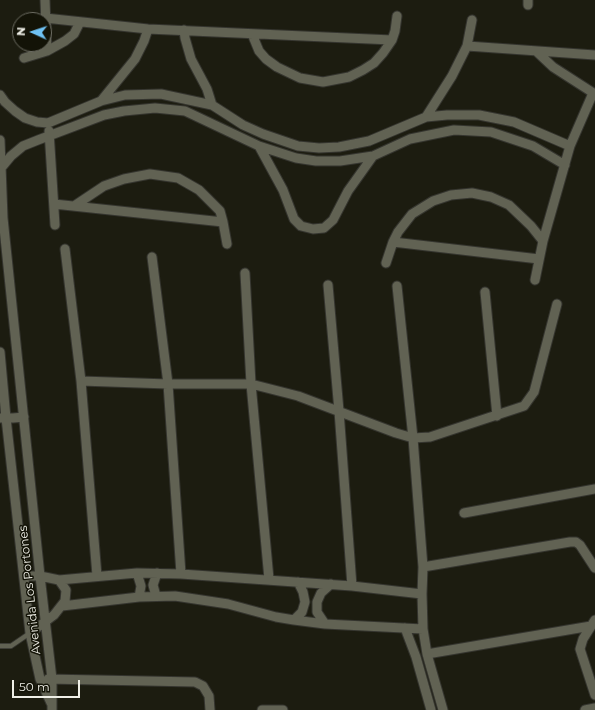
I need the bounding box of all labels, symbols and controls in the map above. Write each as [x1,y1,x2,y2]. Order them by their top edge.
north arrow [12,12,52,52]
text: N [14,27,28,36]
street label: Avenida Los Portones [16,525,44,655]
scale bar [14,672,82,698]
text: 50 m [19,679,50,694]

